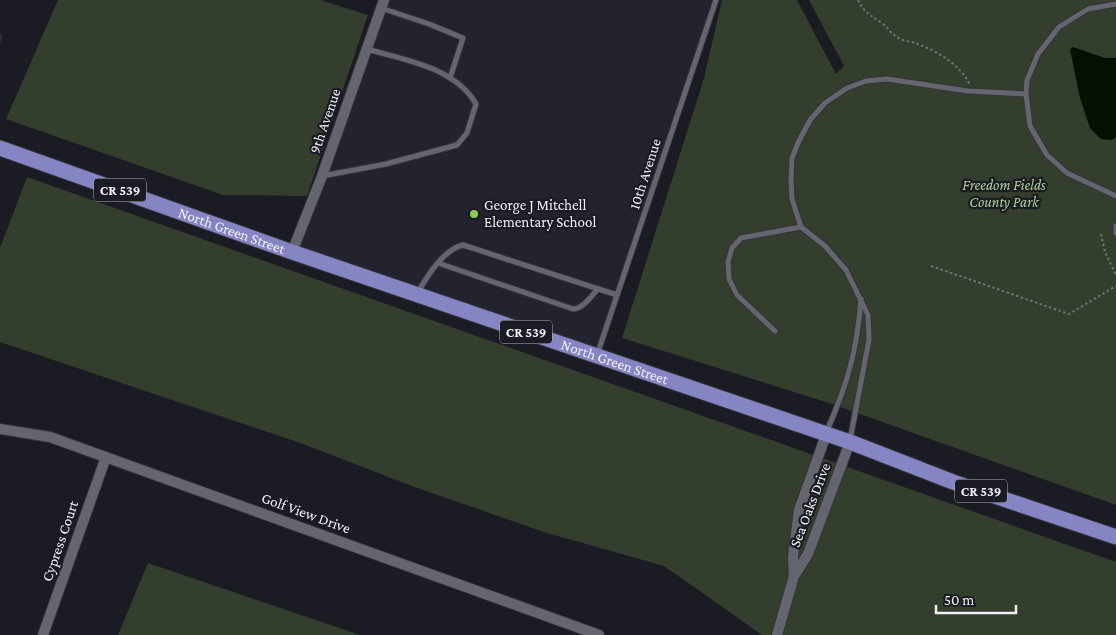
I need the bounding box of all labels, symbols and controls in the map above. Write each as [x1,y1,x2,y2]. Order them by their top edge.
street label: 9th Avenue [306,86,344,156]
street label: 10th Avenue [626,136,664,211]
park label: Freedom Fields County Park [962,177,1046,211]
road number: CR 539 [94,178,146,202]
place label: George J Mitchell Elementary School [484,197,596,231]
street label: North Green Street [176,204,288,257]
marker: George J Mitchell Elementary School [468,208,480,220]
road number: CR 539 [500,321,552,344]
street label: North Green Street [559,336,671,388]
street label: Sea Oaks Drive [787,460,834,549]
road number: CR 539 [955,480,1007,502]
street label: Golf View Drive [259,490,353,537]
street label: Cypress Court [39,498,83,584]
scale bar [936,582,1016,614]
text: 50 m [944,592,974,608]

